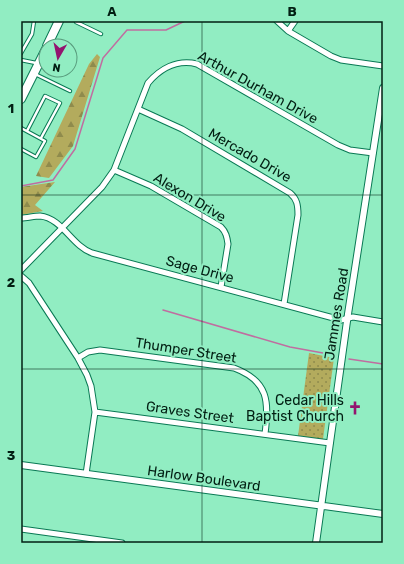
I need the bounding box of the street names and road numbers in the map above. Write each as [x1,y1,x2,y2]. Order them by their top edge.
street label: Arthur Durham Drive [195,47,321,128]
street label: Mercado Drive [205,125,294,186]
street label: Alexon Drive [150,169,229,226]
street label: Sage Drive [164,252,236,287]
street label: Jammes Road [321,267,352,361]
street label: Thumper Street [134,334,238,367]
street label: Graves Street [145,398,236,427]
street label: Harlow Boulevard [146,462,262,495]

